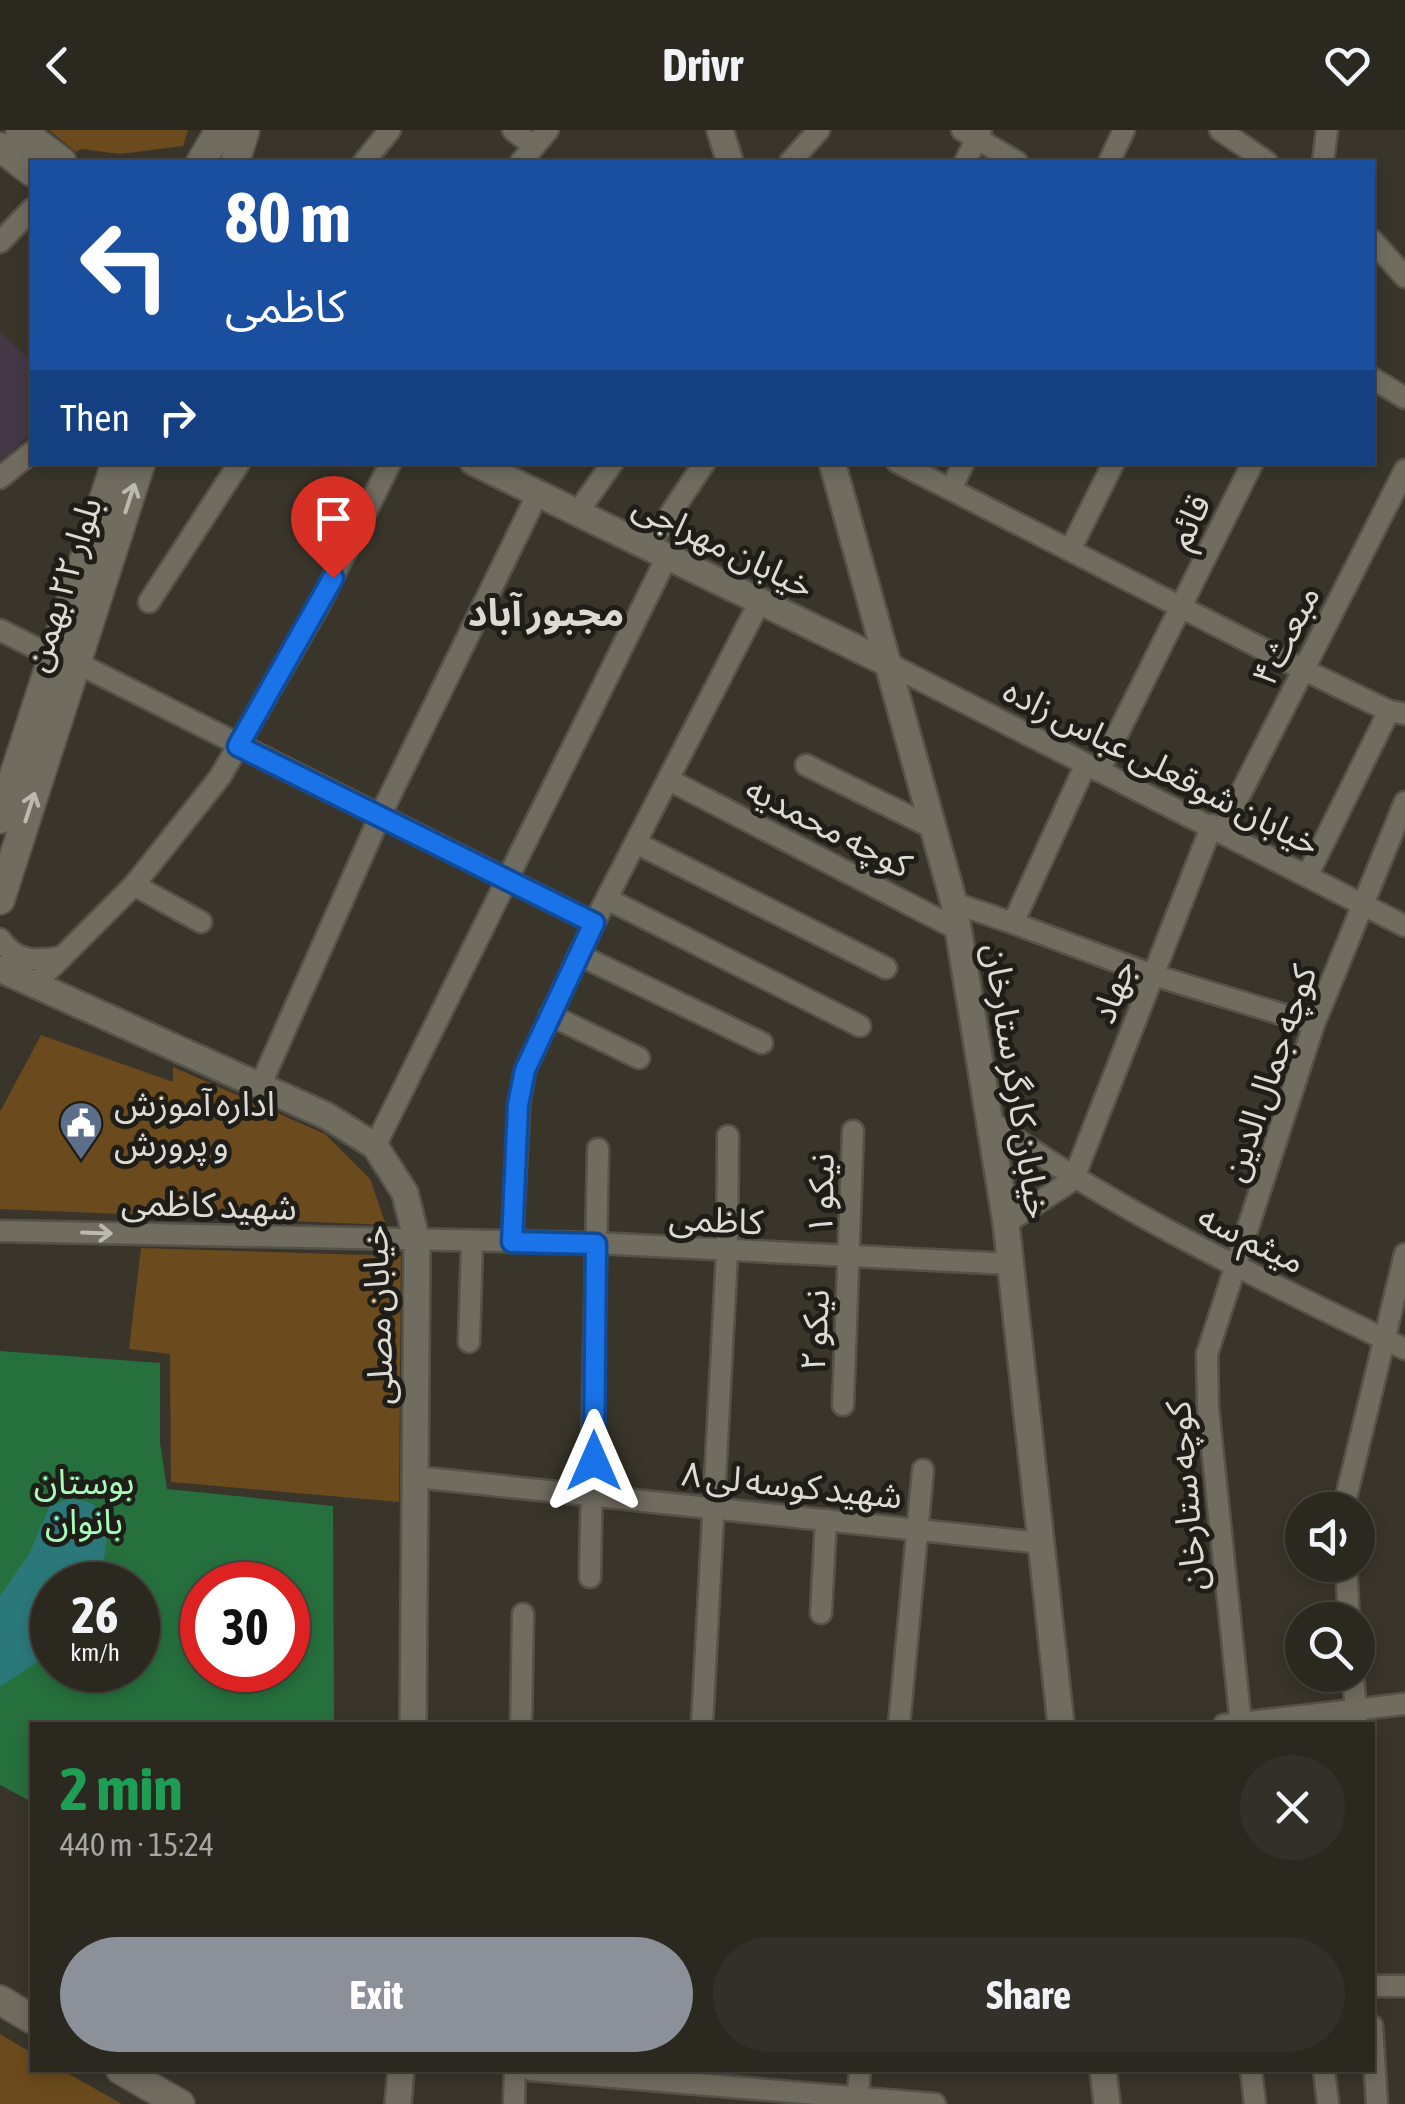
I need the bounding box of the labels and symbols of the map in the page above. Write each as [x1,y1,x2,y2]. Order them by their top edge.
pin [291,476,376,579]
one-way arrow [122,482,140,514]
street label: خیابان مهراجی [627,484,821,607]
street label: قائم [1158,488,1225,558]
street label: بلوار ۲۲ بهمن [15,492,111,676]
street label: مبعث۴ [1243,578,1327,692]
district label: مجبور آباد [468,591,624,635]
street label: خیابان شوقعلی عباس زاده [996,669,1327,865]
street label: کوچه محمدیه [738,767,919,888]
one-way arrow [22,792,40,823]
street label: خیابان کارگر ستارخان [975,940,1060,1222]
street label: جهاد [1082,953,1142,1029]
street label: کوچه جمال الدین [1212,959,1327,1187]
place label: اداره آموزش و پرورش [114,1083,275,1166]
public building icon: اداره آموزش و پرورش [58,1100,104,1161]
street label: نیکو ۱ [799,1153,842,1235]
street label: شهید کاظمی [120,1181,298,1228]
street label: میثم سه [1189,1195,1312,1288]
street label: کاظمی [668,1197,765,1242]
one-way arrow [81,1224,113,1243]
street label: خیابان مصلی [354,1224,401,1406]
street label: نیکو ۲ [792,1288,837,1372]
street label: کوچه ستارخان [1157,1399,1216,1593]
position arrow [542,1409,646,1513]
street label: شهید کوسه لی ۸ [680,1453,904,1516]
park label: بوستان بانوان [34,1461,134,1542]
speed limit sign: 30 [180,1562,310,1692]

